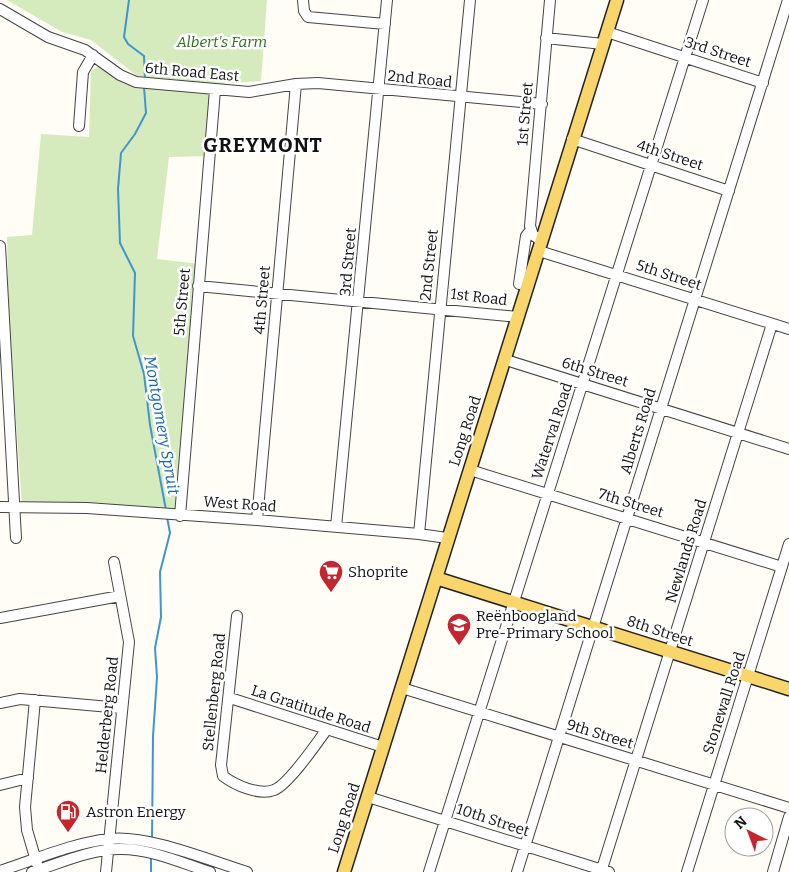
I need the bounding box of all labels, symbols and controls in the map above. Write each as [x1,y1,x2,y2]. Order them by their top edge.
park label: Albert's Farm [176,33,267,51]
street label: 3rd Street [683,33,754,71]
street label: 6th Road East [144,59,240,85]
street label: 2nd Road [387,67,453,91]
street label: 1st Street [513,81,537,147]
district label: GREYMONT [203,133,323,157]
street label: 4th Street [635,136,706,174]
street label: 3rd Street [336,226,360,297]
street label: 2nd Street [416,228,442,302]
street label: 5th Street [634,256,705,294]
street label: 4th Street [250,264,274,335]
street label: 5th Street [170,267,194,337]
street label: 1st Road [450,285,508,309]
street label: 6th Street [559,353,631,391]
water label: Montgomery Spruit [140,354,184,496]
street label: Waterval Road [528,380,576,482]
street label: Alberts Road [616,386,660,476]
street label: Long Road [445,393,485,468]
street label: 7th Street [596,485,666,522]
street label: West Road [203,492,277,516]
street label: Newlands Road [662,497,710,605]
supermarket icon: Shoprite [318,559,344,593]
place label: Shoprite [348,563,408,581]
place label: Reënboogland Pre-Primary School [476,607,613,642]
school or university icon: Reënboogland Pre-Primary School [446,612,472,646]
street label: 8th Street [624,612,696,650]
street label: Stellenberg Road [199,632,229,752]
street label: Stonewall Road [699,649,749,757]
street label: Helderberg Road [92,656,122,774]
street label: La Gratitude Road [249,681,373,737]
street label: 9th Street [564,715,636,753]
street label: Long Road [324,780,364,855]
fuel station icon: Astron Energy [55,799,81,833]
street label: 10th Street [454,800,532,840]
place label: Astron Energy [86,803,186,821]
north arrow [724,807,774,857]
text: N [731,813,750,833]

